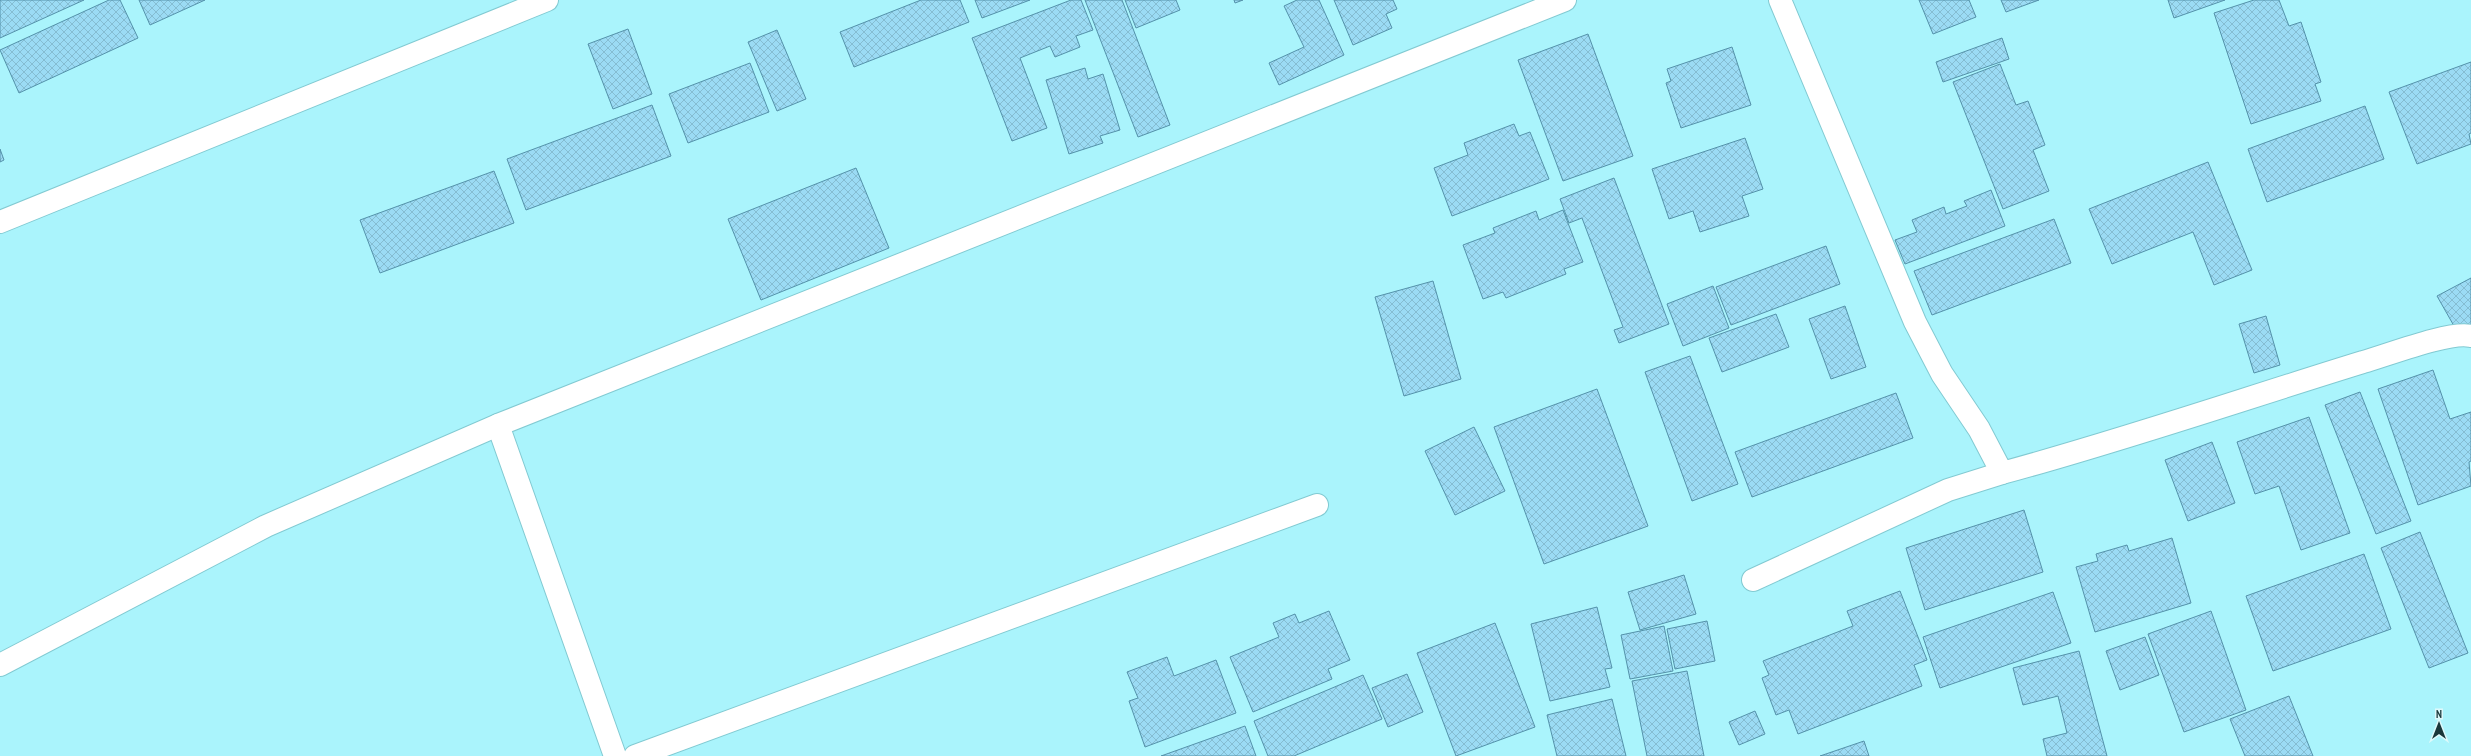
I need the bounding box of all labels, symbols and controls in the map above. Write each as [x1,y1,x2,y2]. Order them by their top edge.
north arrow [2419,704,2459,744]
text: N [2436,707,2442,721]

